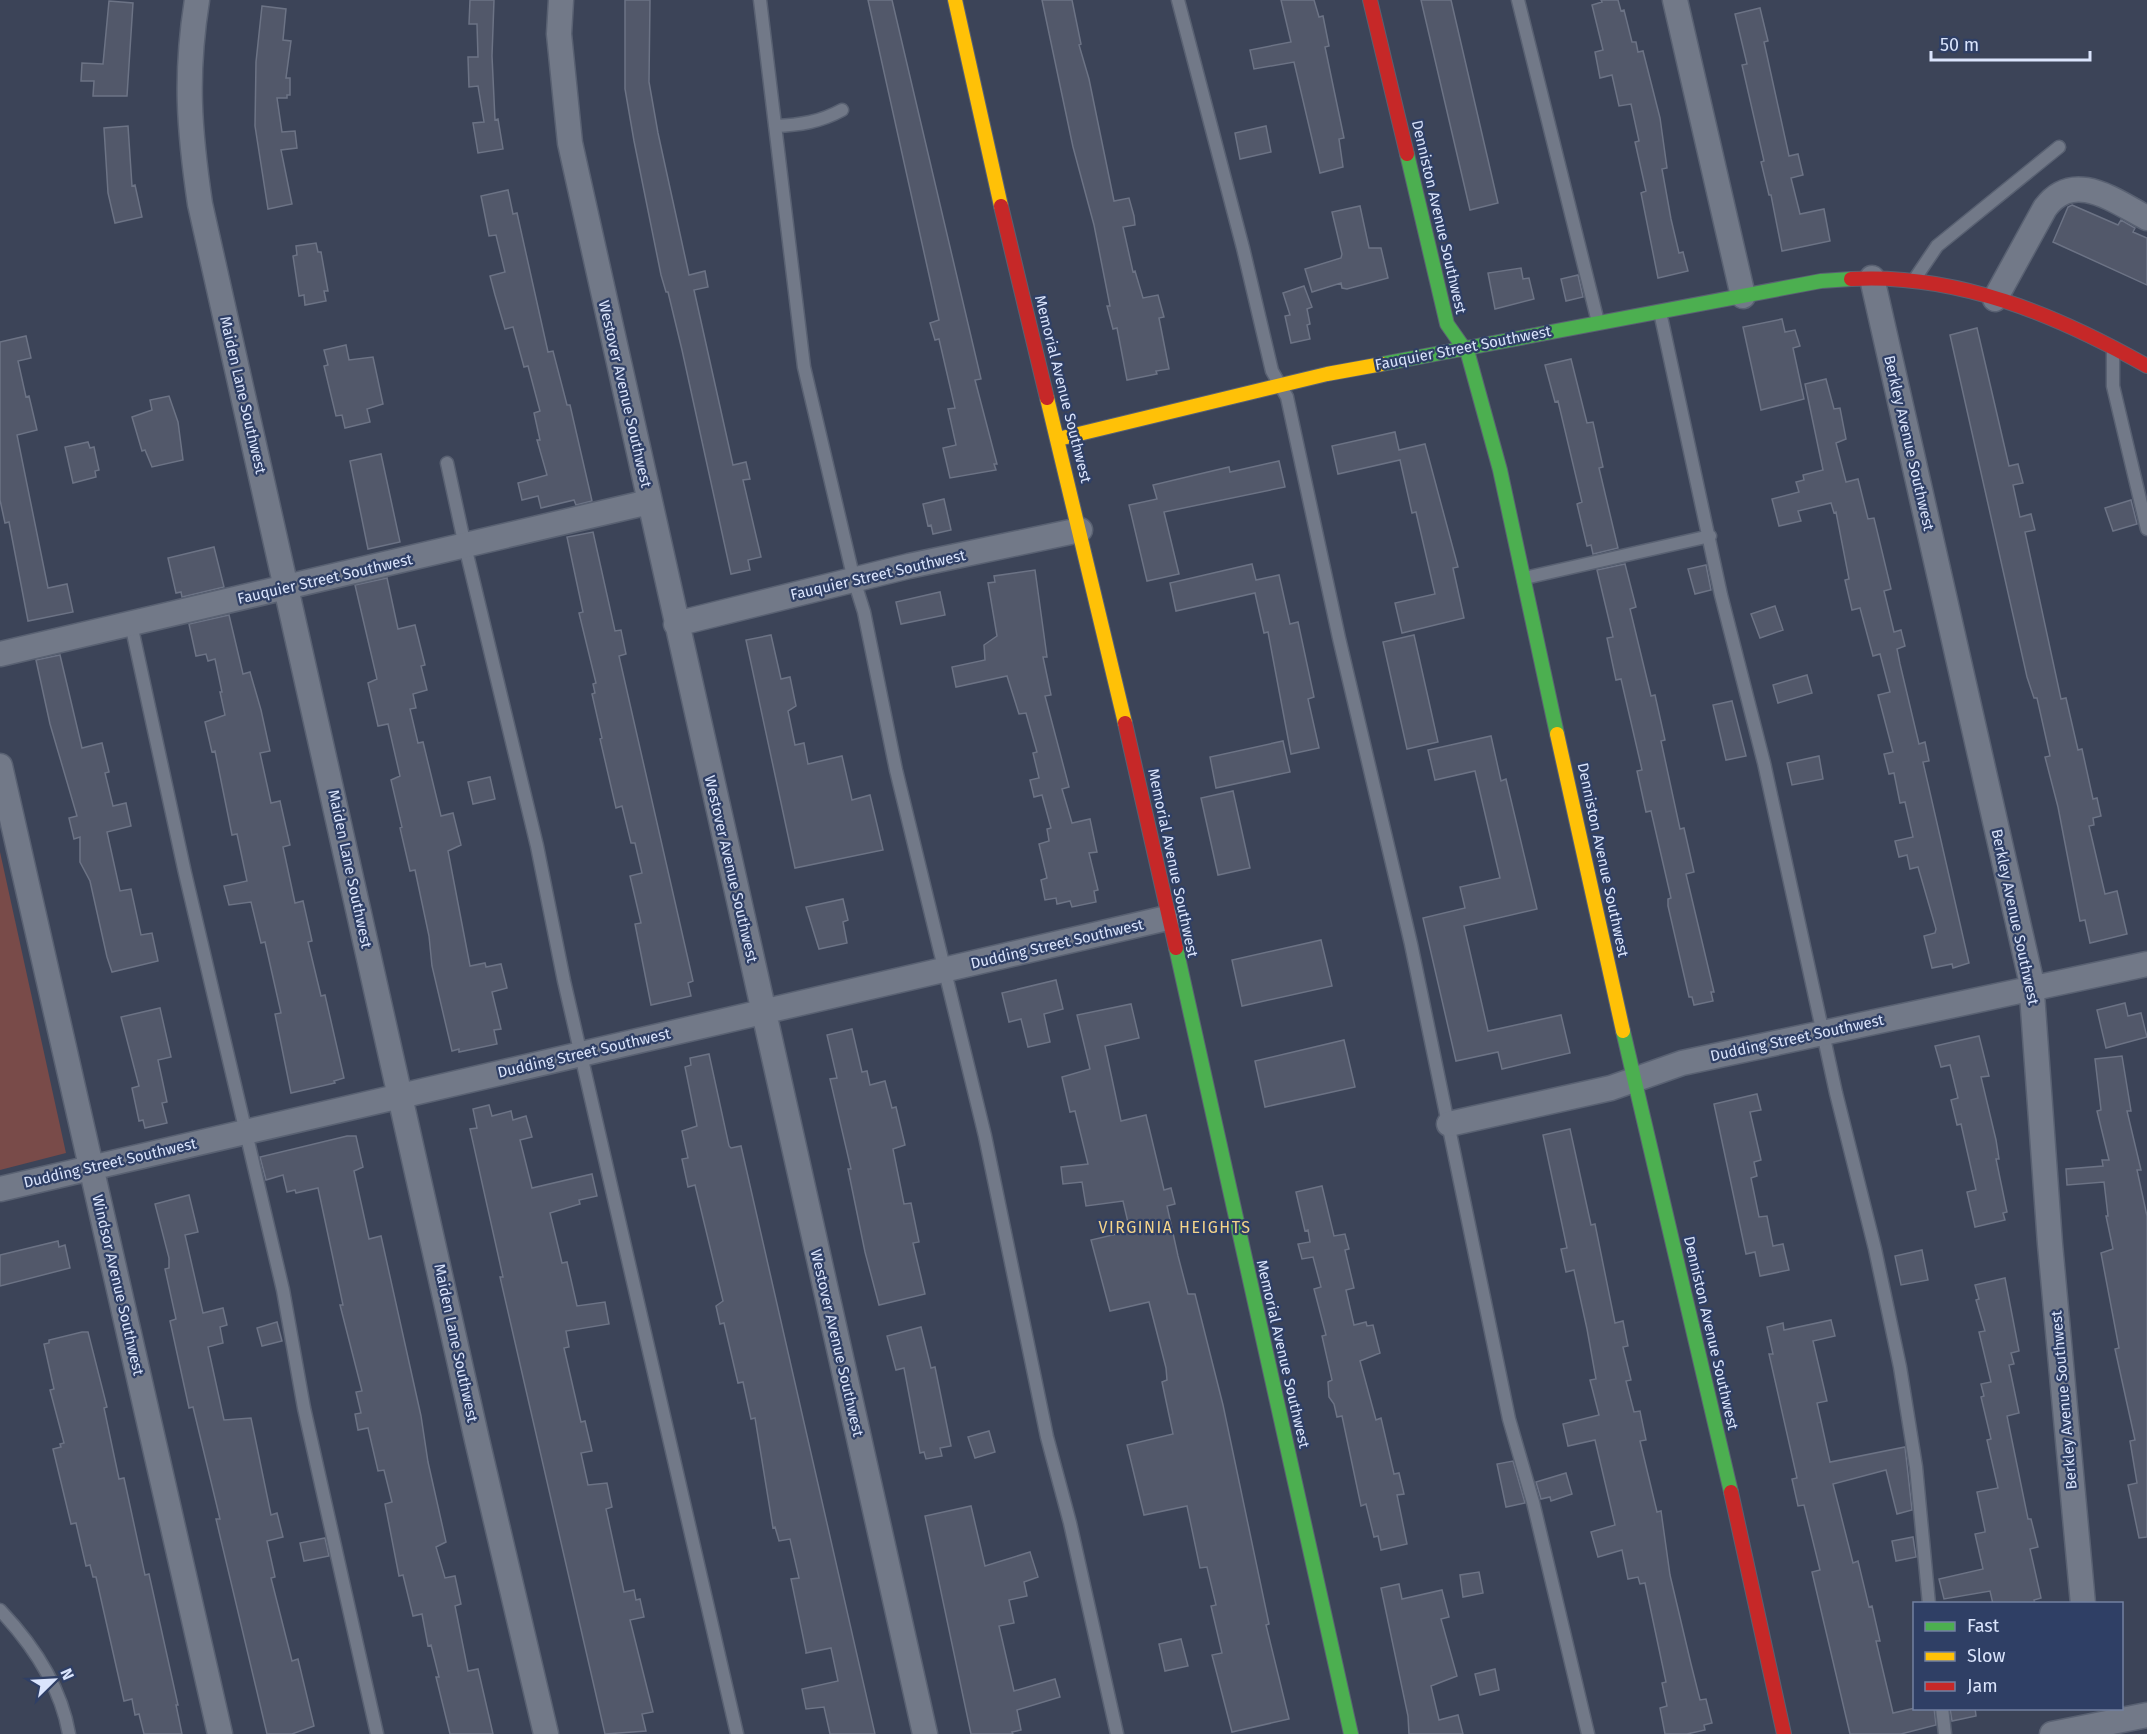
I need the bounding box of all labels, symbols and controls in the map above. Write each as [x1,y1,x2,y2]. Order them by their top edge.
scale bar [1931,24,2090,62]
text: 50 m [1940,34,1979,56]
street label: Denniston Avenue Southwest [1408,118,1470,316]
street label: Memorial Avenue Southwest [1031,293,1095,485]
street label: Westover Avenue Southwest [595,299,655,490]
street label: Maiden Lane Southwest [216,314,270,476]
street label: Fauquier Street Southwest [1373,322,1553,374]
street label: Berkley Avenue Southwest [1880,354,1938,533]
street label: Fauquier Street Southwest [789,546,968,604]
street label: Fauquier Street Southwest [236,550,415,608]
street label: Denniston Avenue Southwest [1574,761,1633,959]
street label: Memorial Avenue Southwest [1144,767,1202,960]
street label: Westover Avenue Southwest [701,774,761,965]
street label: Maiden Lane Southwest [324,788,376,950]
street label: Berkley Avenue Southwest [1988,827,2043,1007]
street label: Dudding Street Southwest [969,915,1146,973]
street label: Dudding Street Southwest [1709,1011,1886,1065]
street label: Dudding Street Southwest [496,1024,673,1082]
street label: Dudding Street Southwest [22,1134,199,1192]
street label: Windsor Avenue Southwest [88,1193,148,1378]
district label: VIRGINIA HEIGHTS [1099,1218,1251,1237]
street label: Denniston Avenue Southwest [1680,1234,1742,1432]
street label: Westover Avenue Southwest [807,1248,867,1439]
street label: Memorial Avenue Southwest [1253,1258,1314,1451]
street label: Maiden Lane Southwest [430,1262,482,1424]
street label: Berkley Avenue Southwest [2047,1309,2081,1490]
legend [1913,1602,2123,1710]
text: Fast [1967,1615,2000,1637]
text: Slow [1967,1645,2006,1667]
north arrow [24,1650,84,1710]
text: N [56,1665,78,1683]
text: Jam [1967,1675,1998,1697]

